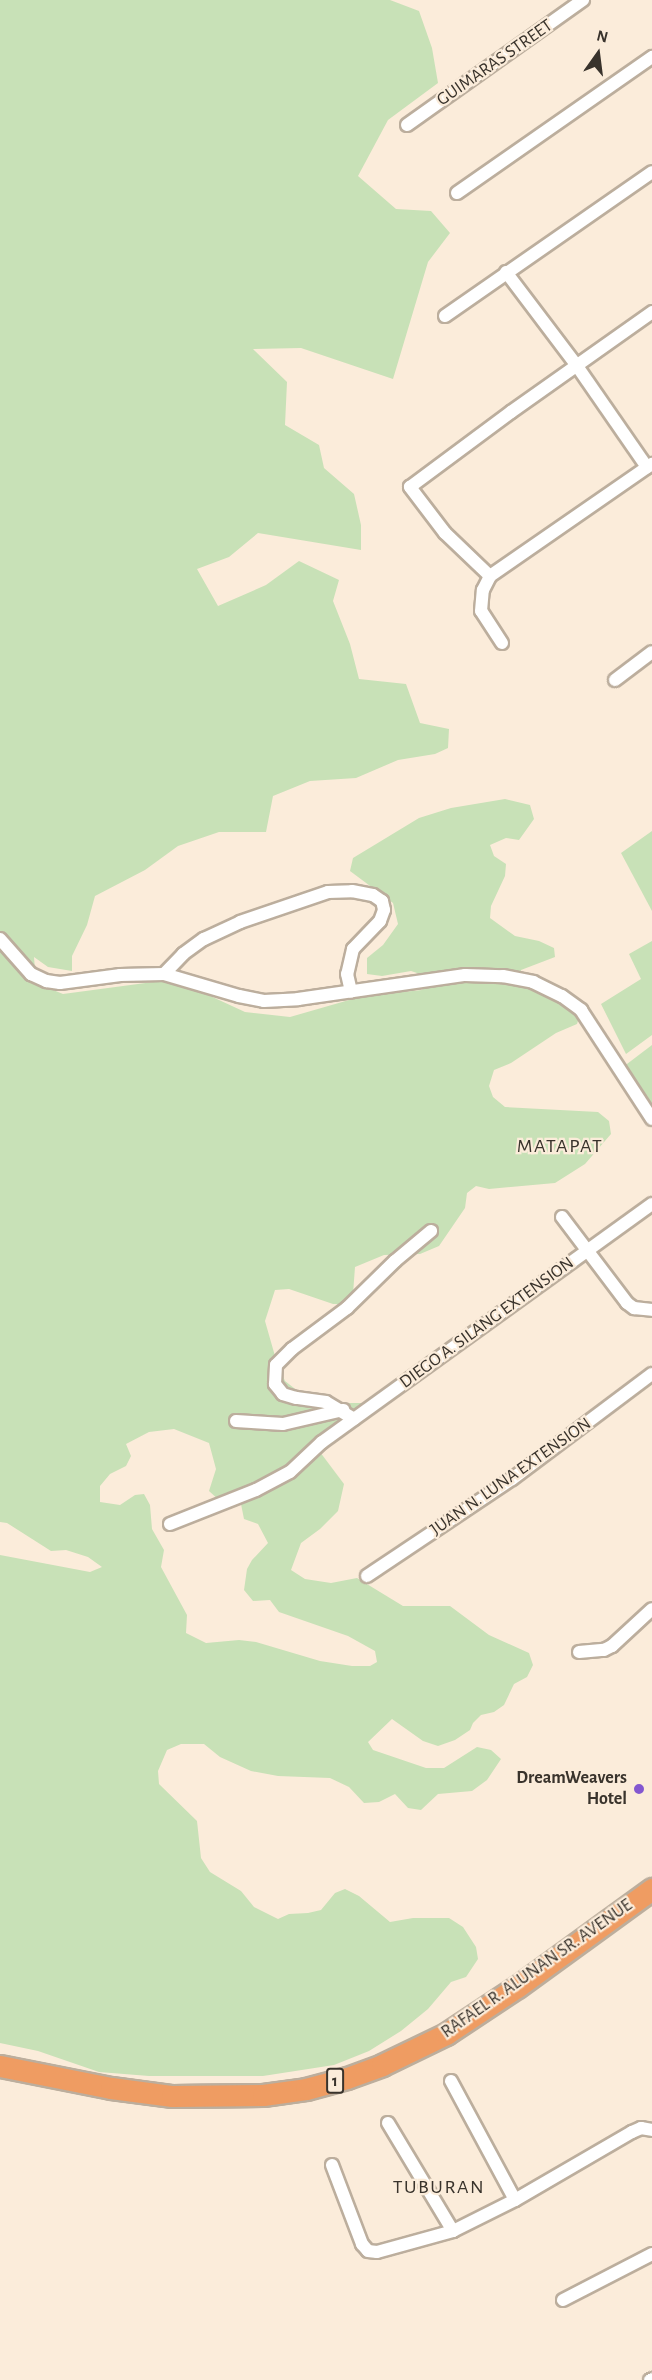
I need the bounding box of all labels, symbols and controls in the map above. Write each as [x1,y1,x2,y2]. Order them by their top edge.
street label: GUIMARAS STREET [433,15,557,111]
north arrow [568,24,628,84]
text: N [595,27,610,46]
district label: MATAPAT [517,1134,603,1158]
street label: DIEGO A. SILANG EXTENSION [396,1252,578,1394]
street label: JUAN N. LUNA EXTENSION [427,1413,595,1541]
place label: DreamWeavers Hotel [516,1768,627,1810]
marker: DreamWeavers Hotel [632,1782,646,1796]
street label: RAFAEL R. ALUNAN SR. AVENUE [437,1895,637,2043]
road number: 1 [326,2068,344,2094]
district label: TUBURAN [393,2175,485,2199]

